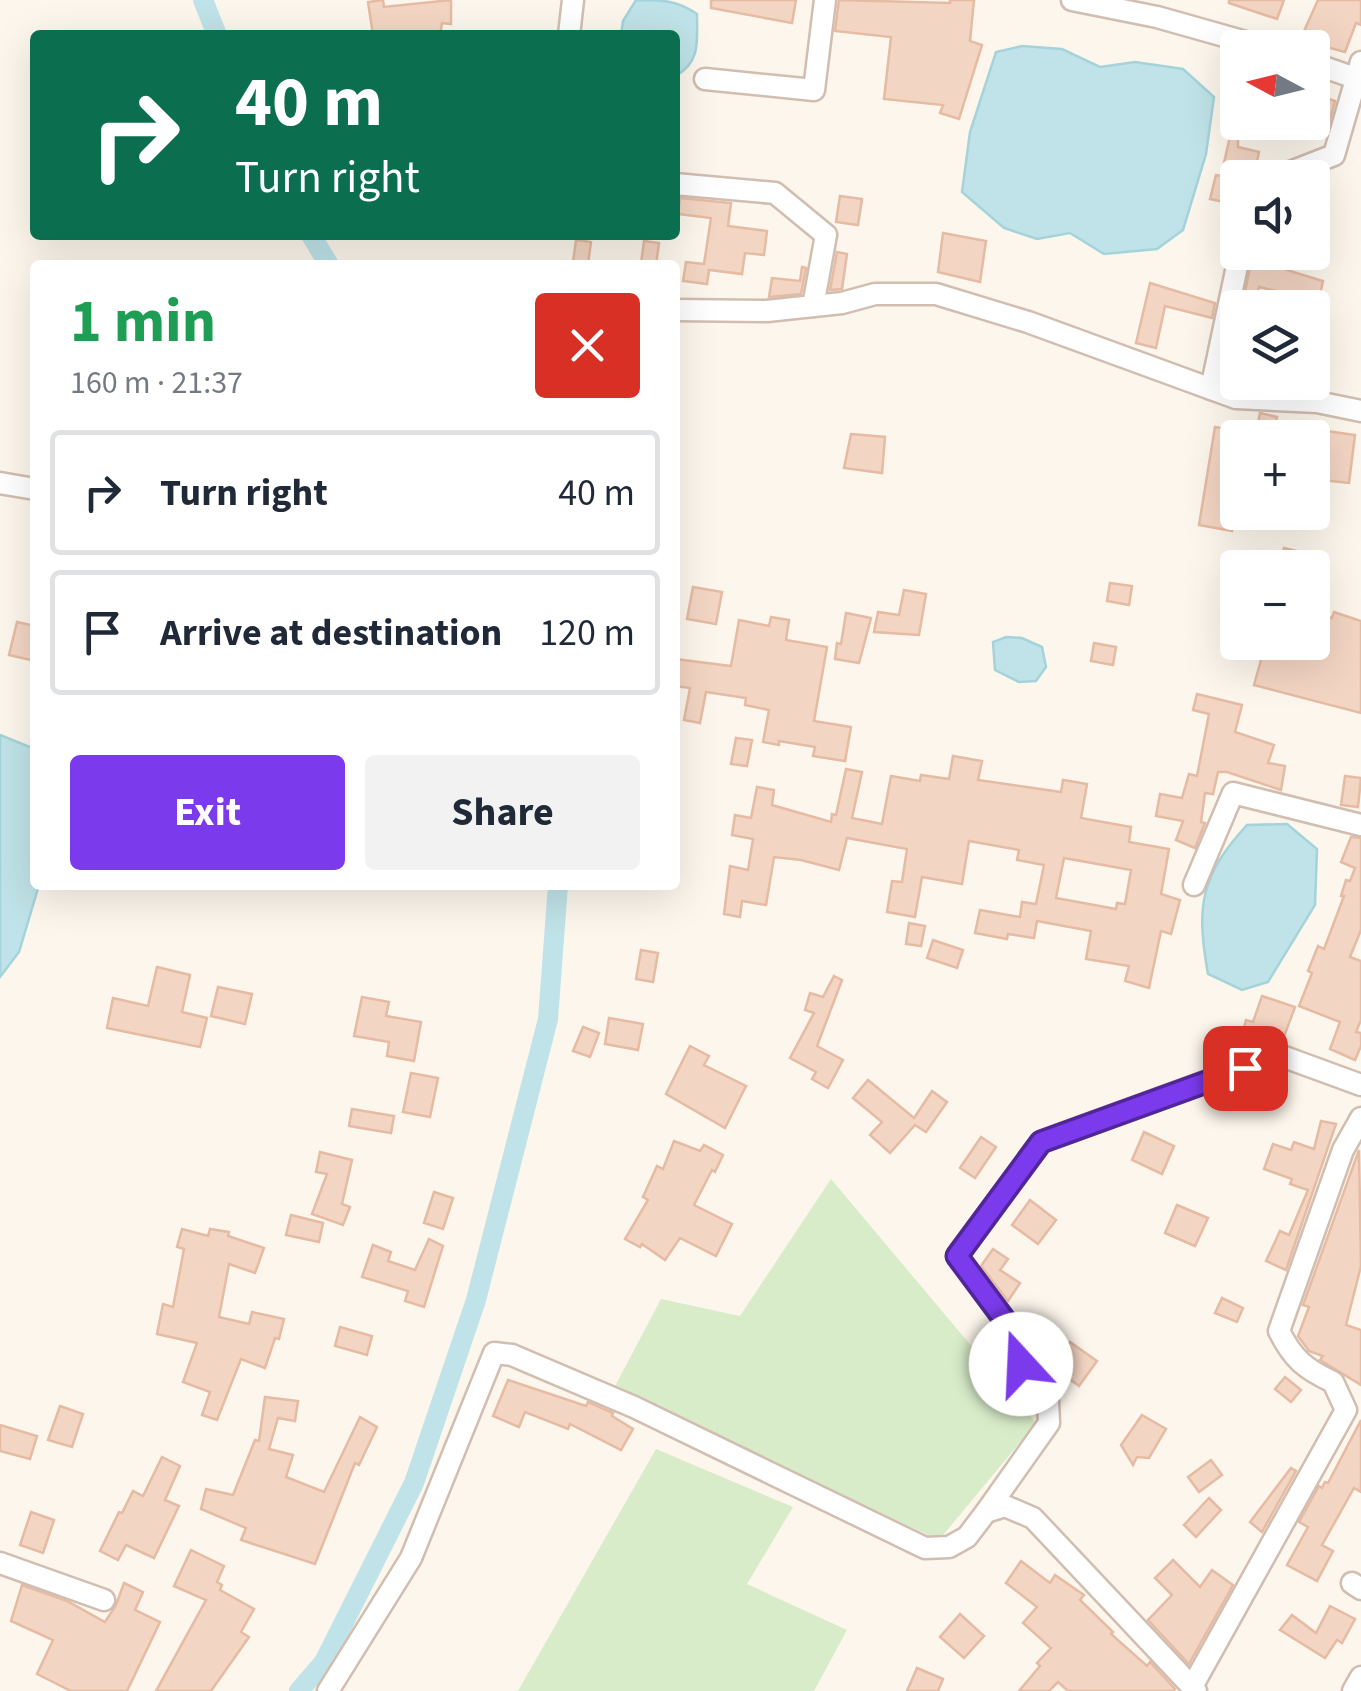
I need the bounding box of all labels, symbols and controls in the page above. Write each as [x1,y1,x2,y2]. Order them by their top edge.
north arrow [1220,30,1330,140]
map controls [1220,30,1330,660]
text: 40 m [235,53,383,153]
icon: right [70,70,200,200]
text: Turn right [235,146,420,210]
button: sound [1220,160,1330,270]
text: 1 min [70,280,216,365]
button: layers [1220,290,1330,400]
button: close [535,293,640,398]
text: 160 m · 21:37 [70,360,243,406]
button: + [1220,420,1330,530]
icon: right [75,465,130,520]
text: Turn right [160,466,328,520]
text: 40 m [558,466,635,520]
button: − [1220,550,1330,660]
icon: arrive [75,605,130,660]
text: Arrive at destination [160,606,502,660]
text: 120 m [539,606,635,660]
button: Exit [70,755,345,870]
button: Share [365,755,640,870]
pin [1203,1026,1288,1111]
icon: arrive [1218,1041,1273,1096]
position arrow [969,1312,1073,1416]

